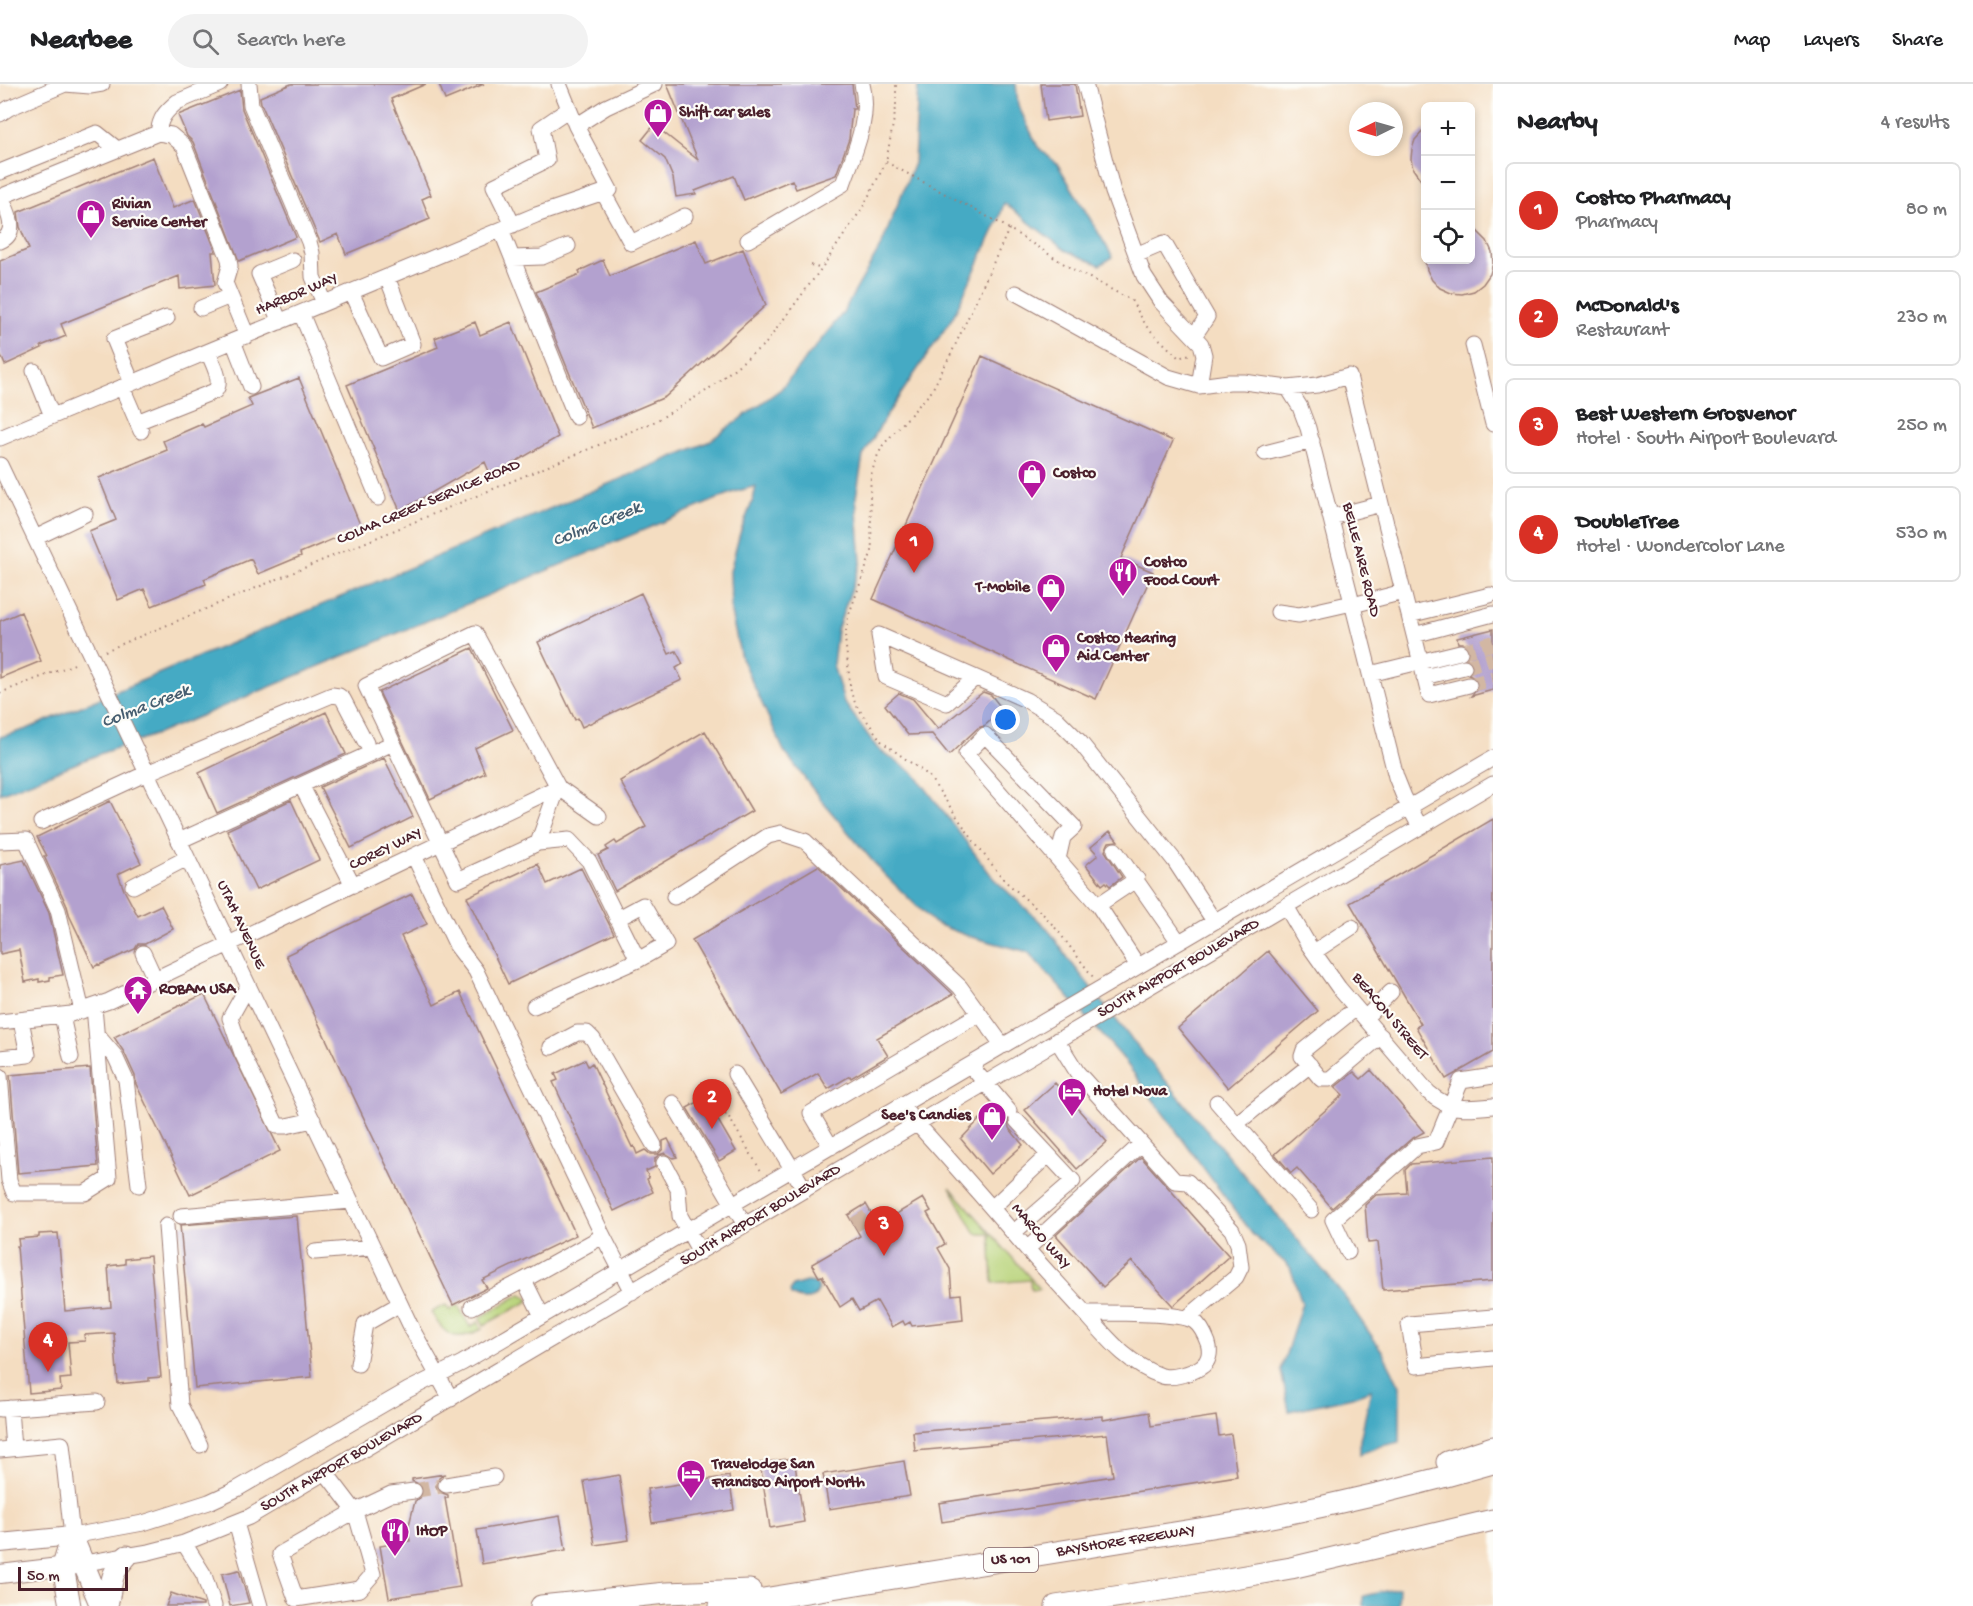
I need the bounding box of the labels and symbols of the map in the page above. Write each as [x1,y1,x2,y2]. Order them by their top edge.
shop icon: Shift car sales [642,97,674,139]
north arrow [1349,102,1403,156]
place label: Shift car sales [679,103,771,123]
place label: Rivian Service Center [111,196,209,233]
shop icon: Rivian Service Center [75,198,107,240]
street label: HARBOR WAY [253,269,341,321]
street label: COLMA CREEK SERVICE ROAD [335,456,524,550]
shop icon: Costco [1016,458,1048,500]
place label: Costco [1052,465,1097,484]
water label: Colma Creek [550,497,646,552]
street label: BELLE AIRE ROAD [1336,500,1383,620]
pin: 1 [894,524,934,573]
place label: Costco Food Court [1143,554,1220,591]
restaurant icon: Costco Food Court [1107,556,1139,598]
shop icon: T-Mobile [1035,572,1067,614]
place label: T-Mobile [974,579,1031,598]
place label: Costco Hearing Aid Center [1076,630,1176,667]
shop icon: Costco Hearing Aid Center [1040,632,1072,674]
water label: Colma Creek [99,680,195,733]
your location [991,705,1020,734]
street label: COREY WAY [347,824,425,876]
street label: UTAH AVENUE [211,878,269,973]
street label: SOUTH AIRPORT BOULEVARD [1095,915,1264,1023]
street label: BEACON STREET [1346,969,1432,1065]
temple icon: ROBAM USA [122,974,154,1016]
place label: ROBAM USA [158,981,237,1000]
hotel icon: Hotel Nova [1056,1076,1088,1118]
pin: 2 [692,1080,732,1129]
place label: Hotel Nova [1093,1083,1168,1102]
shop icon: See's Candies [976,1100,1008,1142]
place label: See's Candies [881,1107,972,1126]
street label: SOUTH AIRPORT BOULEVARD [677,1160,845,1271]
street label: MARCO WAY [1006,1200,1074,1274]
pin: 3 [864,1206,904,1256]
pin: 4 [28,1322,68,1372]
street label: SOUTH AIRPORT BOULEVARD [258,1409,427,1517]
place label: Travelodge San Francisco Airport North [710,1456,865,1493]
hotel icon: Travelodge San Francisco Airport North [675,1458,707,1500]
restaurant icon: IHOP [379,1516,411,1558]
street label: BAYSHORE FREEWAY [1054,1522,1197,1563]
place label: IHOP [416,1523,449,1542]
road number: US 101 [984,1548,1038,1572]
scale bar [18,1564,128,1592]

